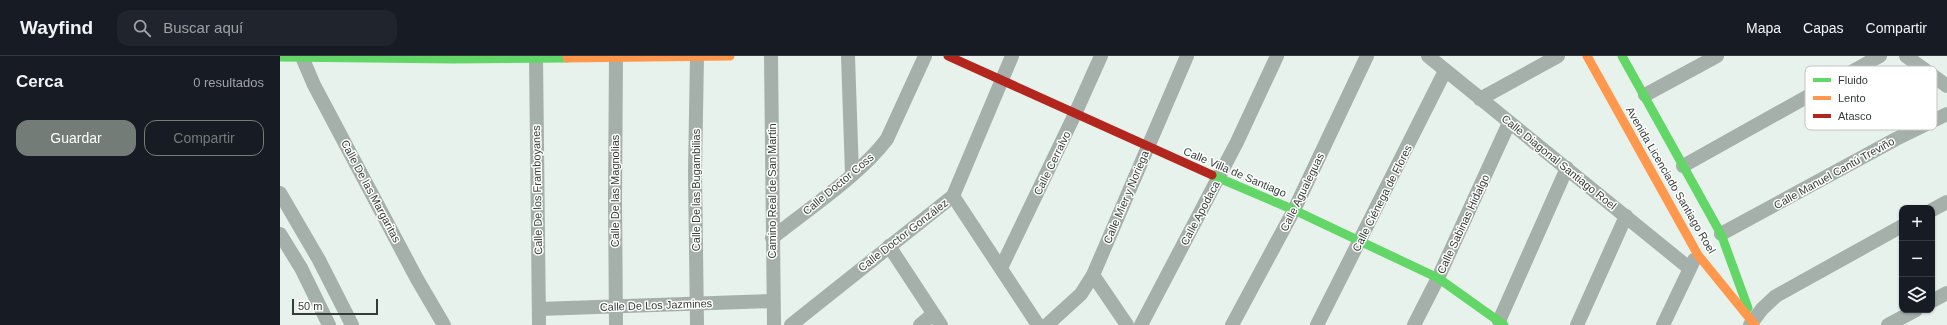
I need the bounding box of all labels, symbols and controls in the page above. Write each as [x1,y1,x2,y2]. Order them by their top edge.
search box [117,10,397,46]
text: Wayfind [20,17,93,38]
icon: search [131,17,153,39]
text: Buscar aquí [163,19,243,36]
text: Mapa [1746,20,1781,36]
text: Capas [1803,20,1844,36]
text: Compartir [1866,20,1927,36]
legend [1805,66,1937,130]
text: Cerca [16,72,63,91]
text: Fluido [1838,74,1868,86]
text: 0 resultados [193,75,264,90]
text: Lento [1838,92,1866,104]
street label: Avenida Licenciado Santiago Roel [1624,105,1718,255]
text: Atasco [1838,110,1872,122]
street label: Calle Diagonal Santiago Roel [1499,112,1619,212]
button: Guardar [16,120,136,156]
button: Compartir [144,120,264,156]
street label: Camino Real de San Martin [766,123,778,259]
street label: Calle De los Framboyanes [530,125,544,255]
street label: Calle De las Bugambilias [690,128,702,251]
street label: Calle Cerralvo [1031,129,1073,197]
street label: Calle De las Magnolias [609,134,621,247]
street label: Calle Manuel Cantú Treviño [1772,135,1896,211]
street label: Calle De las Margaritas [339,138,403,245]
street label: Calle Ciénega de Flores [1350,142,1414,253]
street label: Calle Villa de Santiago [1182,145,1288,199]
street label: Calle Mier y Noriega [1101,148,1151,245]
street label: Calle Agualeguas [1278,150,1326,233]
street label: Calle Doctor Coss [800,151,876,217]
street label: Calle Sabinas Hidalgo [1435,172,1491,276]
street label: Calle Apodaca [1178,178,1222,247]
street label: Calle Doctor González [856,196,950,274]
map controls [1899,205,1935,313]
button: + [1899,205,1935,241]
button: − [1899,241,1935,277]
button: layers [1899,277,1935,313]
scale bar [292,297,378,316]
street label: Calle De Los Jazmines [600,297,713,313]
text: 50 m [298,300,322,312]

